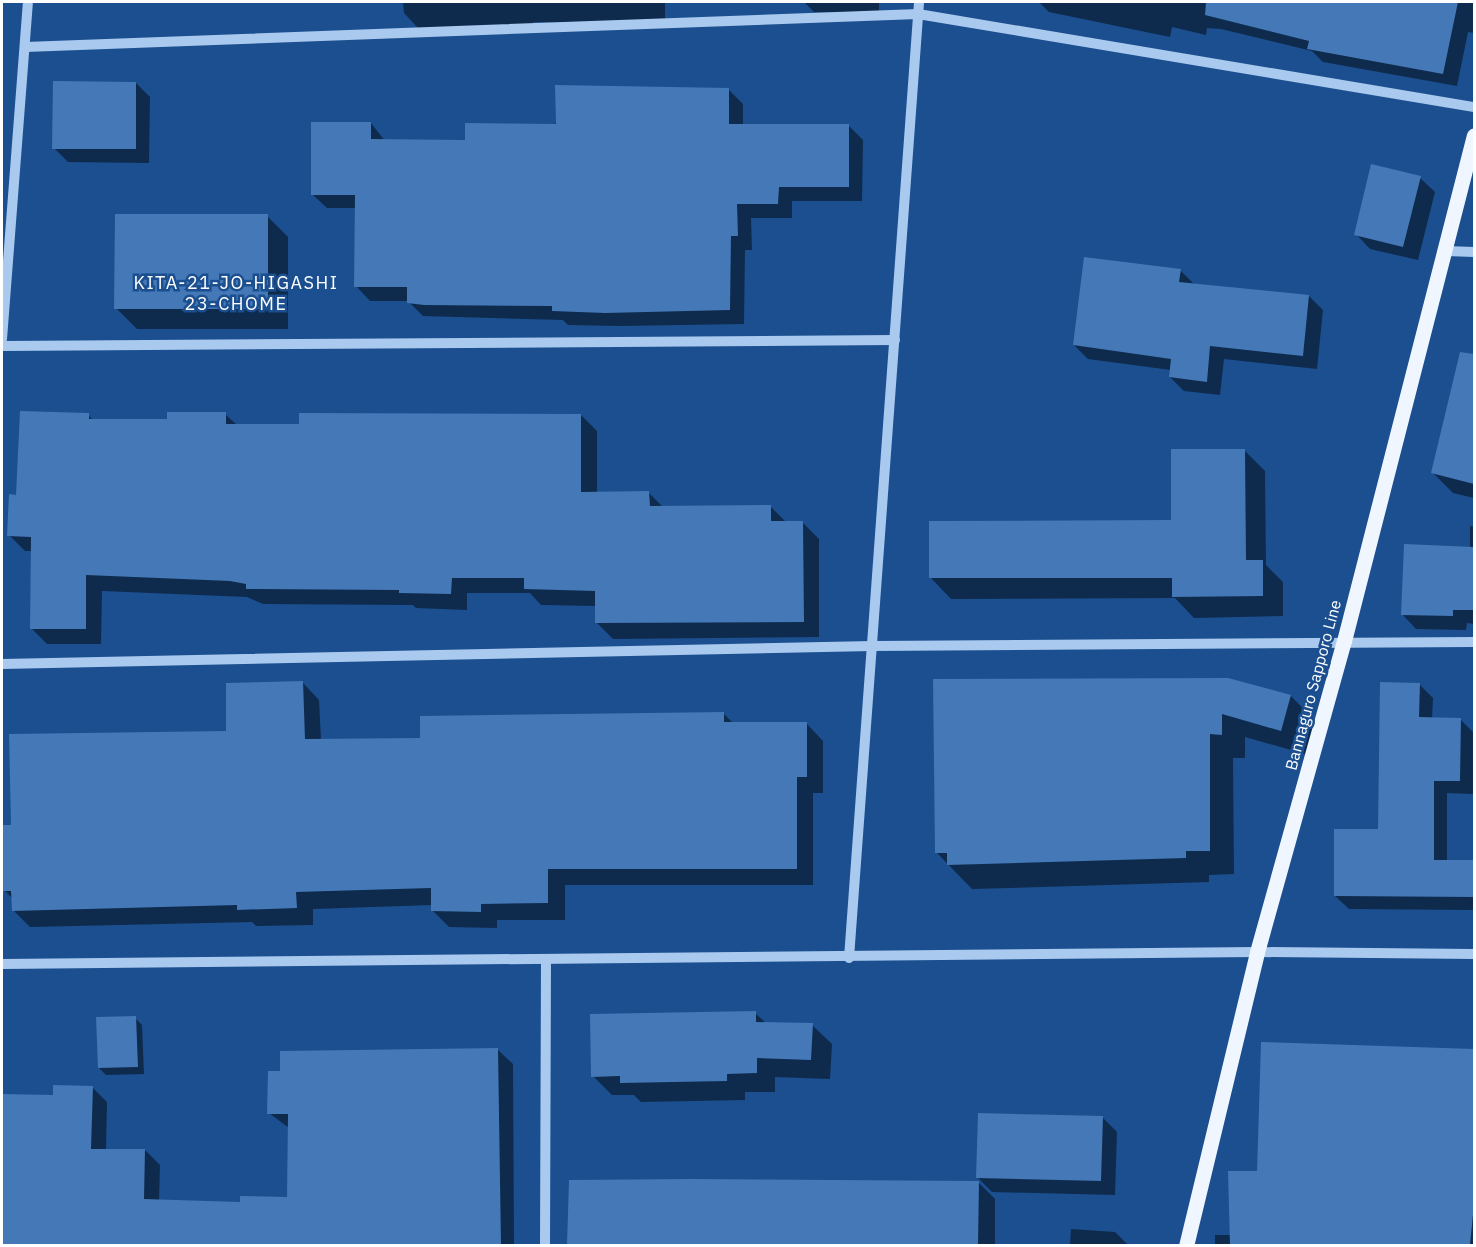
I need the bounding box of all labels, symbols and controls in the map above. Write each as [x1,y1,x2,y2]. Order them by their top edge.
district label: KITA-21-JO-HIGASHI 23-CHOME [134,273,338,316]
street label: Bannaguro Sapporo Line [1281,598,1345,772]

